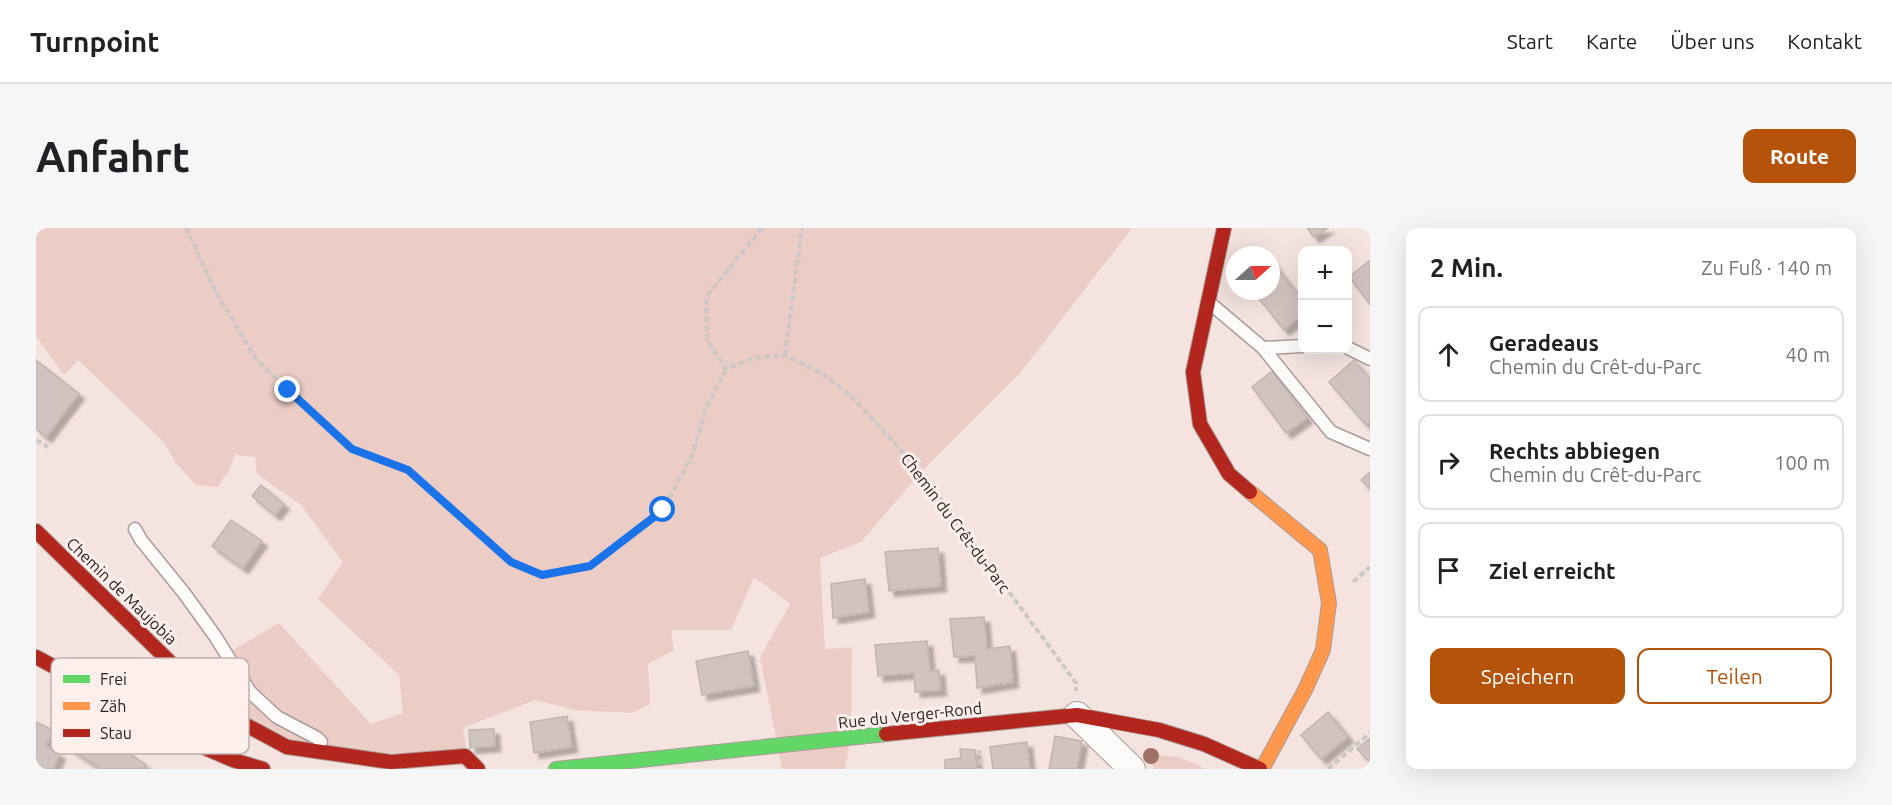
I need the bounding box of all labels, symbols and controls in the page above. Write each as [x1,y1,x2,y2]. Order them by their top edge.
text: Turnpoint [30,26,159,57]
text: Start [1507,29,1553,53]
text: Karte [1586,29,1637,53]
text: Über uns [1670,29,1754,53]
text: Kontakt [1787,29,1862,53]
button: Route [1743,129,1856,183]
text: Anfahrt [36,133,190,180]
north arrow [1226,246,1280,300]
map controls [1298,246,1352,354]
button: + [1298,246,1352,300]
text: 2 Min. [1430,253,1503,282]
text: Zu Fuß · 140 m [1701,256,1832,279]
button: − [1298,300,1352,354]
text: Geradeaus [1489,330,1599,355]
icon: ahead [1432,338,1465,371]
text: 40 m [1786,343,1830,366]
text: Chemin du Crêt-du-Parc [1489,355,1701,378]
route end [274,376,300,402]
text: Rechts abbiegen [1489,438,1660,463]
icon: right [1432,446,1465,479]
street label: Chemin du Crêt-du-Parc [898,450,1015,597]
text: 100 m [1774,451,1830,474]
text: Chemin du Crêt-du-Parc [1489,463,1701,486]
route start [649,496,675,522]
street label: Chemin de Maujobia [63,534,181,648]
icon: arrive [1432,554,1465,587]
text: Ziel erreicht [1489,558,1616,583]
button: Speichern [1430,648,1625,704]
button: Teilen [1637,648,1832,704]
legend [51,658,249,754]
text: Frei [100,670,127,688]
text: Zäh [100,697,126,715]
street label: Rue du Verger-Rond [837,699,983,731]
text: Stau [100,724,132,742]

